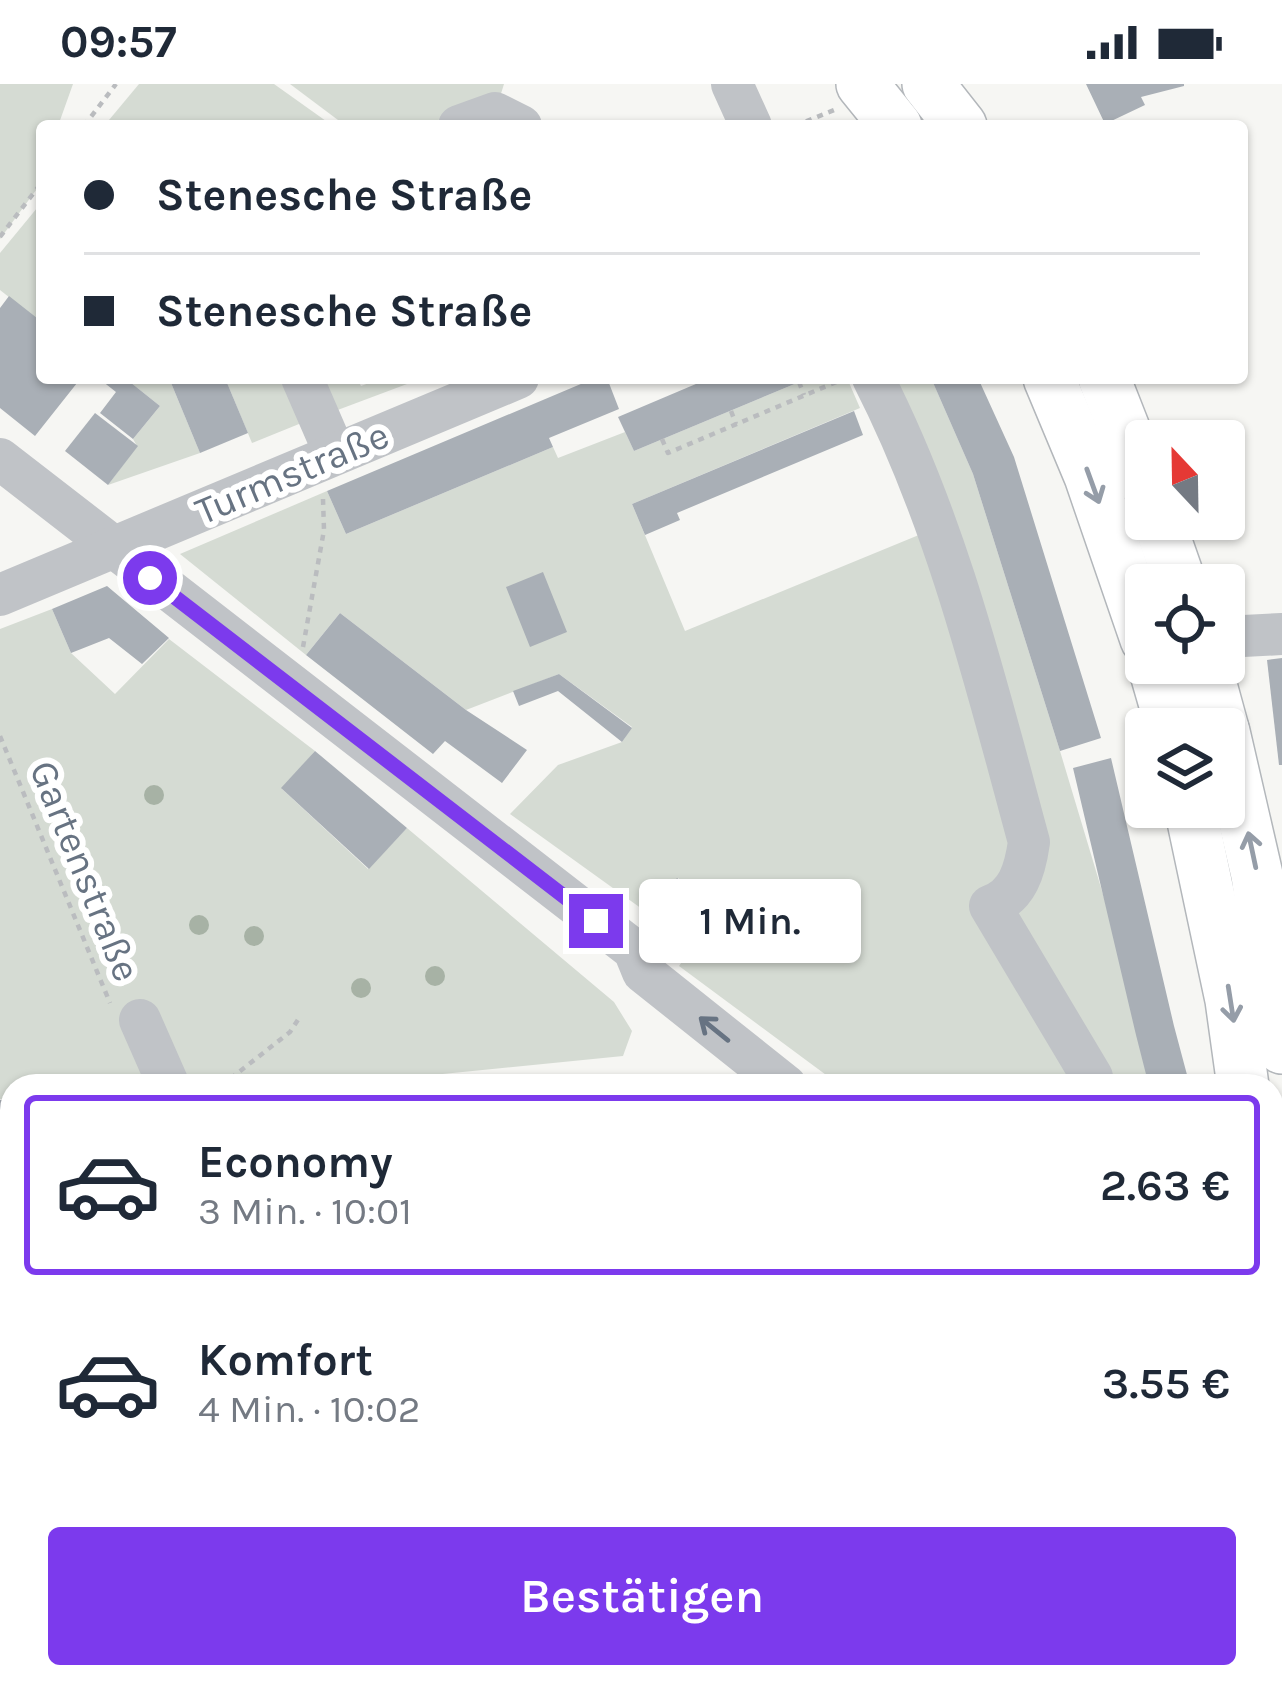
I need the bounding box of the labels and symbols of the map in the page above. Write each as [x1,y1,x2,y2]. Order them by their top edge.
street label: Turmstraße [188,412,396,534]
north arrow [1125,420,1245,540]
one-way arrow [1084,467,1105,504]
route start [123,551,177,605]
street label: Gartenstraße [20,754,150,988]
one-way arrow [1239,831,1262,869]
callout: 1 Min. [638,879,860,963]
route end [569,894,623,948]
one-way arrow [1220,983,1243,1022]
one-way arrow [699,1016,731,1043]

